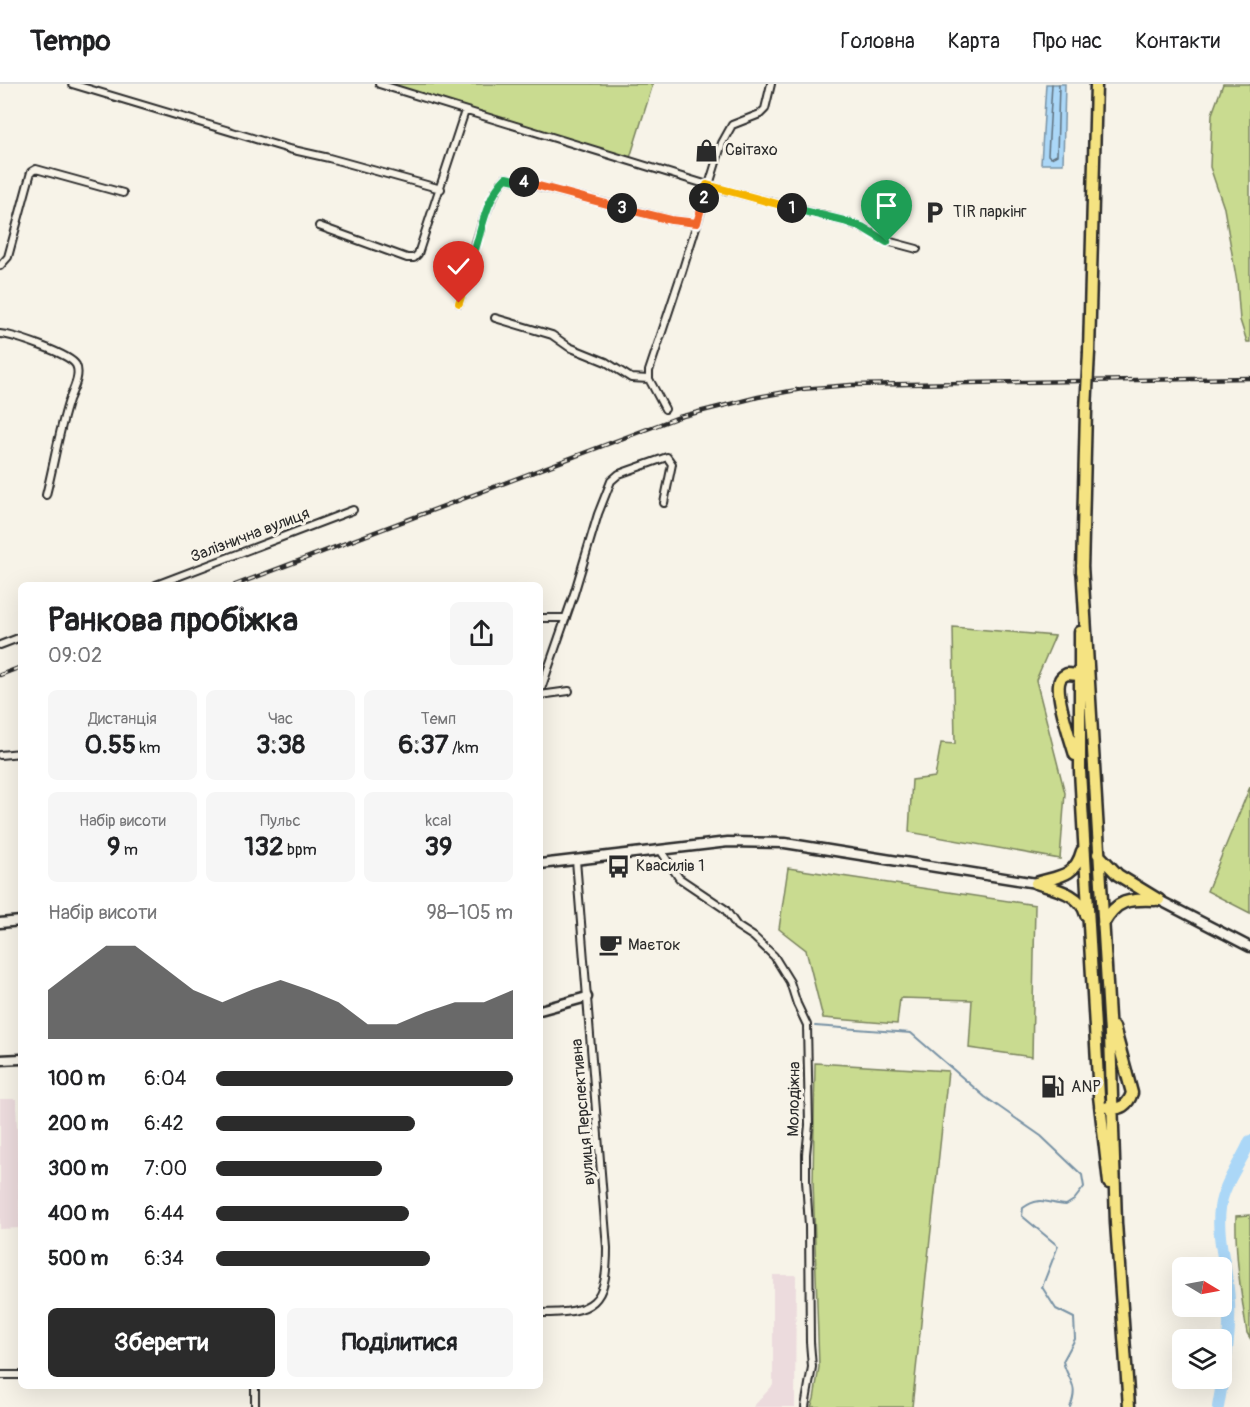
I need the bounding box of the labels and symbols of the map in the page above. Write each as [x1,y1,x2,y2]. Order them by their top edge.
shop icon: Світахо [694,137,720,163]
place label: Світахо [725,140,778,160]
pin: 4 [509,167,539,197]
pin [861,180,912,242]
pin: 2 [689,183,719,213]
pin: 3 [607,193,637,223]
pin: 1 [777,193,807,223]
parking icon: TIR паркінг [922,199,948,225]
place label: TIR паркінг [953,202,1027,222]
pin [433,241,484,303]
street label: Залізнична вулиця [188,503,312,567]
bus stop icon: Квасилів 1 [605,853,631,879]
place label: Квасилів 1 [636,856,705,876]
cafe icon: Маєток [597,932,623,958]
place label: Маєток [628,935,680,955]
street label: вулиця Перспективна [567,1038,599,1186]
street label: Молодіжна [783,1061,805,1137]
fuel station icon: ANP [1040,1074,1066,1100]
place label: ANP [1071,1077,1101,1097]
north arrow [1172,1257,1232,1317]

